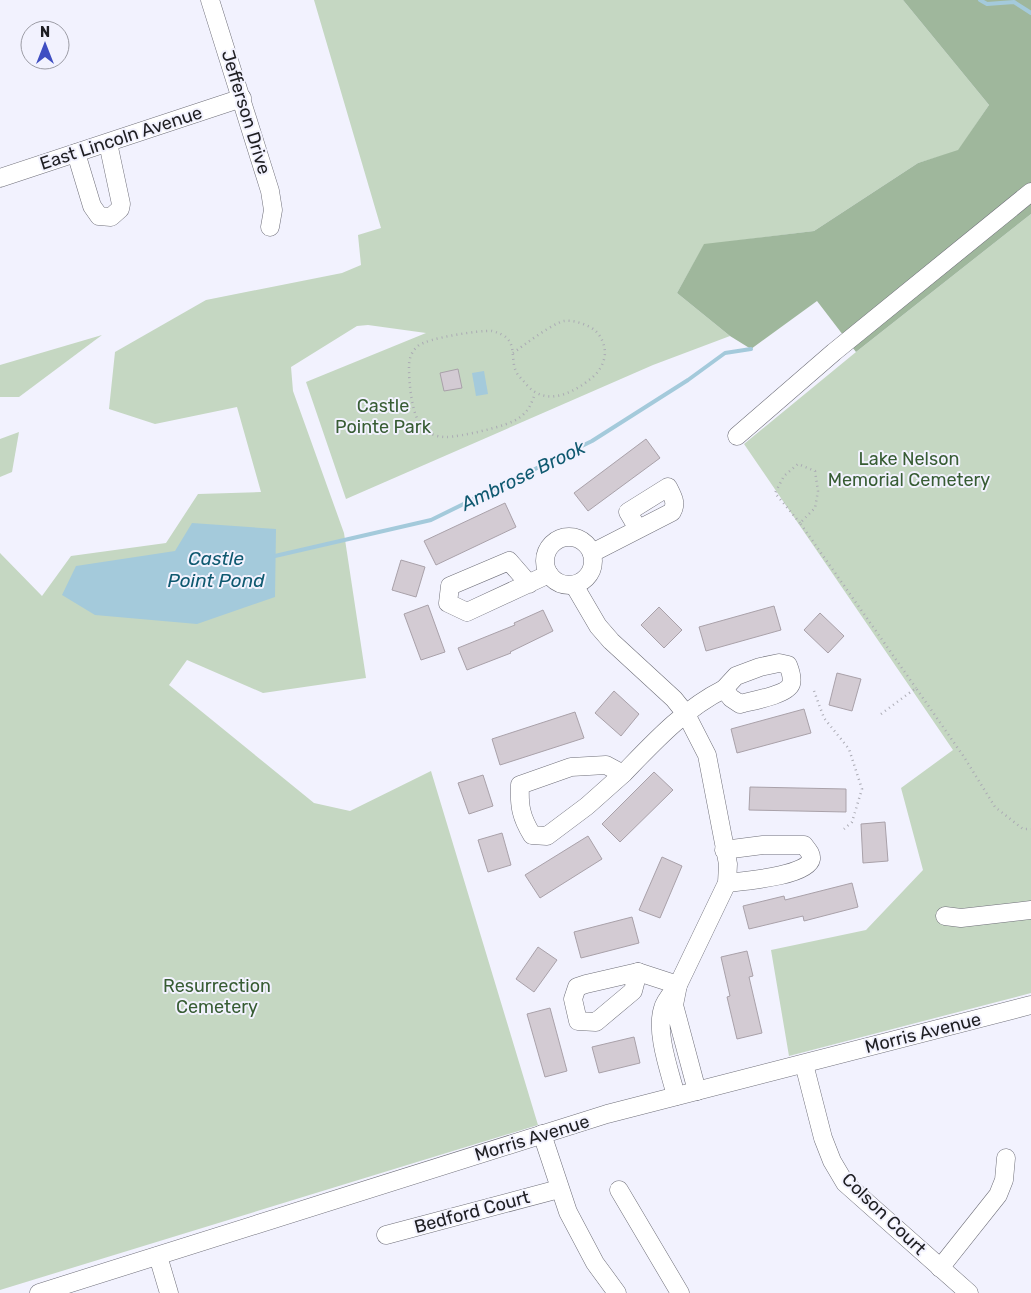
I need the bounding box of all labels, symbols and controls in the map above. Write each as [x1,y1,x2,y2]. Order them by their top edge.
north arrow [20,20,70,70]
text: N [40,24,50,41]
street label: Jefferson Drive [217,47,275,177]
street label: East Lincoln Avenue [37,101,205,175]
park label: Castle Pointe Park [335,395,432,438]
water label: Ambrose Brook [456,435,589,516]
park label: Lake Nelson Memorial Cemetery [828,448,990,491]
water label: Castle Point Pond [168,547,265,592]
park label: Resurrection Cemetery [163,975,271,1018]
street label: Morris Avenue [863,1008,983,1058]
street label: Morris Avenue [472,1110,592,1166]
street label: Colson Court [837,1168,931,1260]
street label: Bedford Court [412,1186,532,1238]

